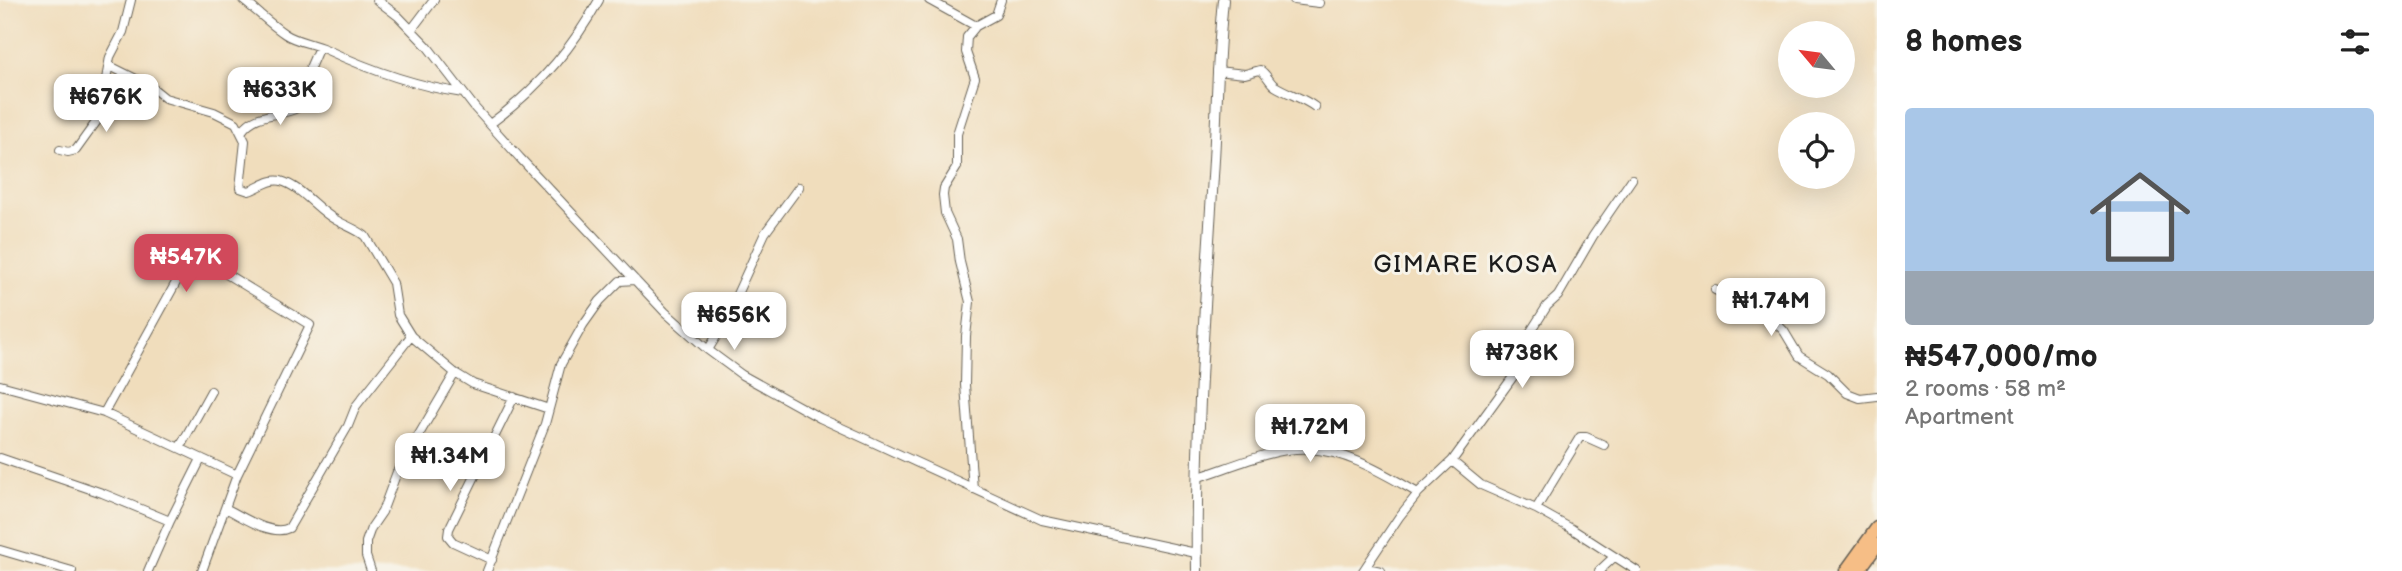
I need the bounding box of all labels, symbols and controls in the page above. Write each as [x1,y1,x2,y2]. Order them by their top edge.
north arrow [1778,21,1855,98]
map controls [1778,21,1855,189]
icon: filters [2336,23,2374,61]
text: 8 homes [1905,24,2022,60]
pin: ₦633K [231,68,329,127]
pin: ₦676K [57,74,155,134]
text: ₦633K [243,76,317,104]
text: ₦676K [70,83,142,111]
button: locate [1778,112,1855,189]
icon: home [2077,154,2203,280]
pin: ₦547K [137,234,235,294]
text: ₦547K [150,243,222,271]
district label: GIMARE KOSA [1374,250,1558,279]
pin: ₦1.74M [1714,278,1828,338]
text: ₦1.74M [1732,287,1810,315]
pin: ₦656K [685,292,783,352]
text: ₦656K [697,301,771,329]
pin: ₦738K [1473,330,1571,390]
text: ₦738K [1486,339,1558,367]
text: ₦547,000/mo [1905,339,2098,375]
text: 2 rooms · 58 m² [1905,375,2066,403]
text: Apartment [1905,403,2014,431]
pin: ₦1.72M [1253,405,1367,464]
text: ₦1.72M [1271,413,1349,441]
pin: ₦1.34M [393,434,507,493]
text: ₦1.34M [411,442,489,470]

